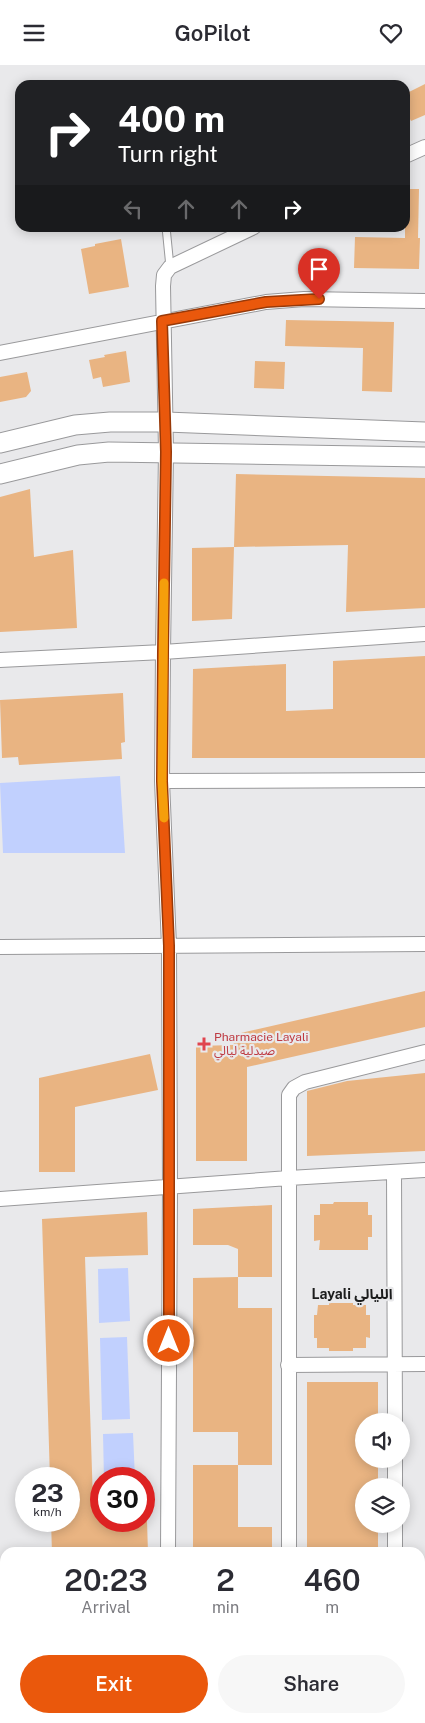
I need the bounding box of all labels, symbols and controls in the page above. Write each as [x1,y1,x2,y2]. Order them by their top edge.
icon: menu [20,19,48,47]
icon: heart [377,19,405,47]
text: GoPilot [174,20,251,46]
text: 400 m [118,99,225,140]
icon: right [35,100,100,165]
text: Turn right [118,141,218,167]
icon: left [119,195,147,223]
icon: ahead [172,195,200,223]
icon: ahead [225,195,253,223]
icon: right [278,195,306,223]
pin [298,248,340,299]
icon: arrive [305,255,333,283]
place label: Pharmacie Layali صيدلية ليالي [214,1030,309,1061]
marker: Pharmacie Layali صيدلية ليالي [198,1038,210,1050]
district label: Layali الليالي [312,1286,393,1305]
position arrow [142,1314,194,1366]
map controls [355,1413,410,1533]
button: sound [355,1413,410,1468]
speed limit sign: 30 [90,1467,155,1532]
text: 23 [31,1478,64,1508]
button: layers [355,1478,410,1533]
text: km/h [33,1505,62,1519]
text: 20:23 [64,1562,148,1598]
text: 2 [216,1562,235,1598]
text: 460 [303,1562,361,1598]
text: Arrival [81,1598,131,1617]
text: min [212,1598,239,1617]
text: m [325,1598,339,1617]
button: Exit [20,1655,208,1713]
button: Share [218,1655,405,1713]

